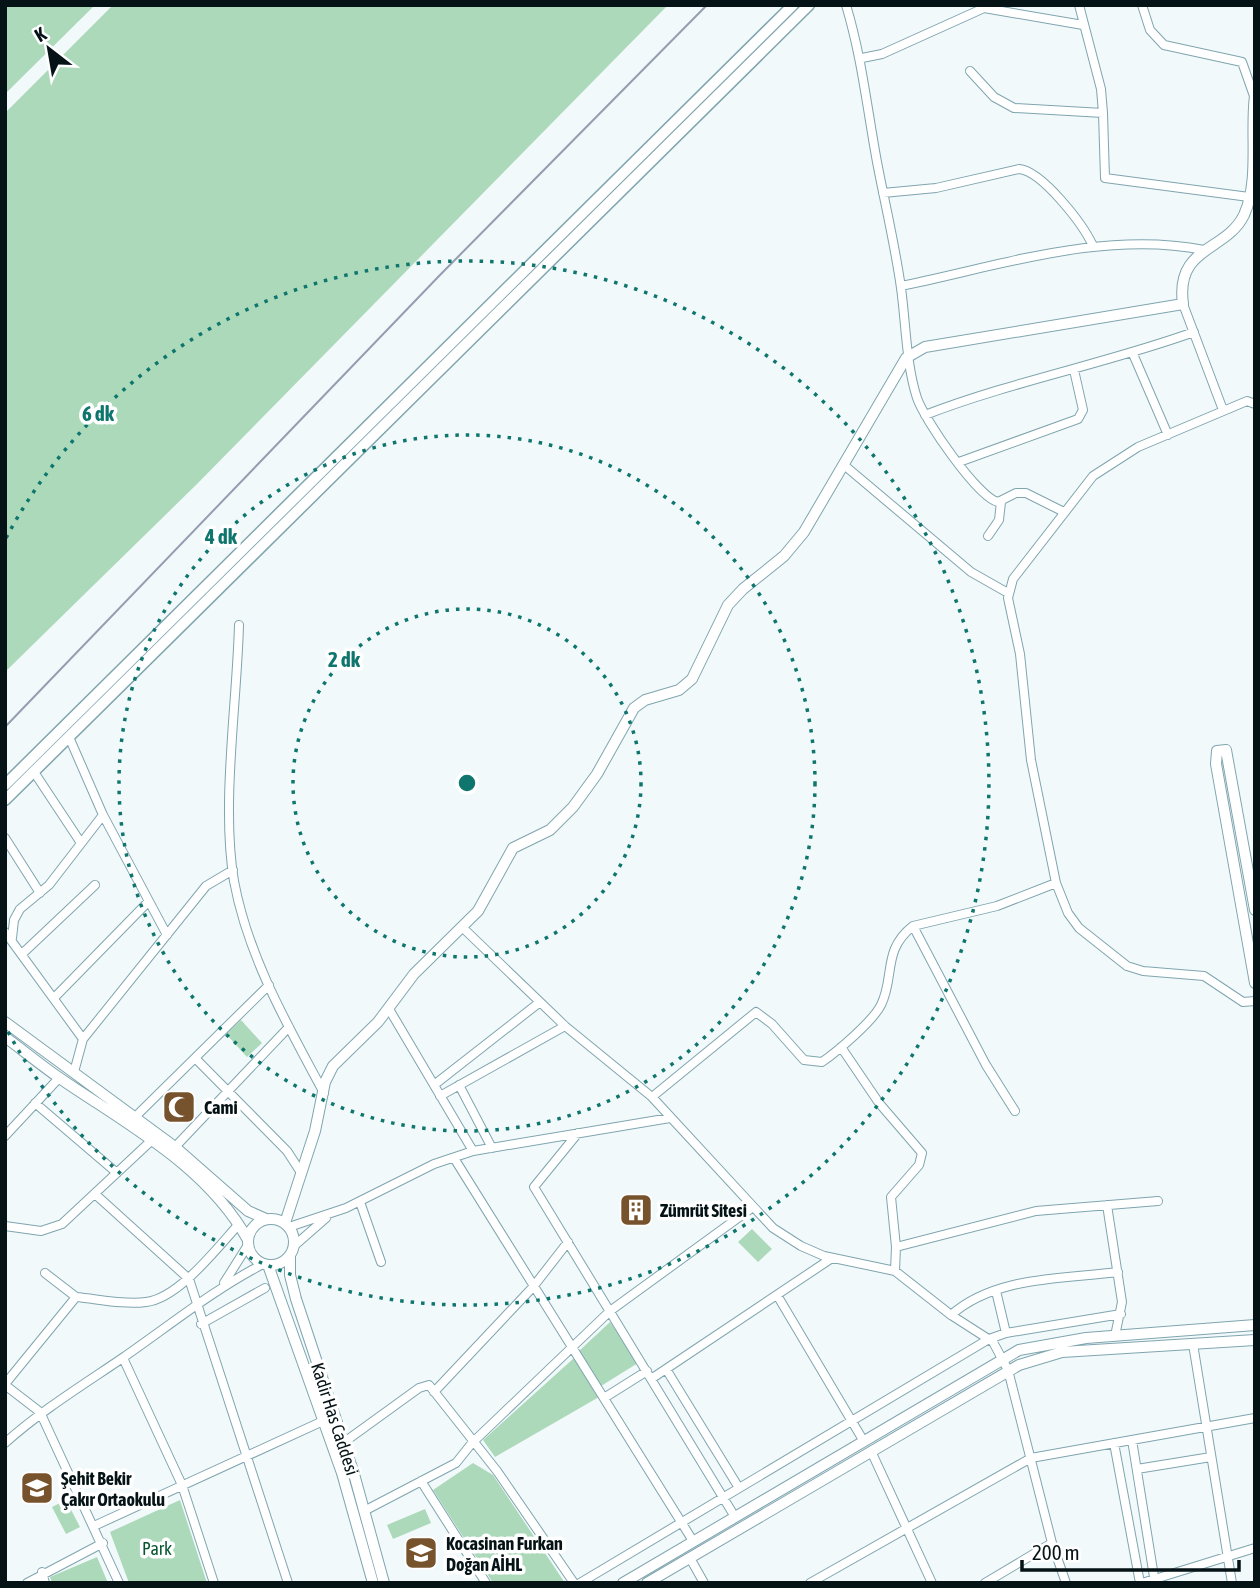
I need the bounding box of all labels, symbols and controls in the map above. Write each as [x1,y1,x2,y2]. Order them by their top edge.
north arrow [14,14,84,84]
text: K [31,22,50,46]
text: 6 dk [82,401,115,425]
text: 4 dk [204,524,238,548]
text: 2 dk [328,647,361,671]
centre of rings [455,771,479,795]
mosque icon: Cami [160,1088,198,1126]
place label: Cami [204,1097,238,1118]
building icon: Zümrüt Sitesi [617,1191,655,1229]
place label: Zümrüt Sitesi [660,1200,747,1221]
street label: Kadir Has Caddesi [307,1360,363,1478]
place label: Şehit Bekir Çakır Ortaokulu [61,1468,165,1510]
school or university icon: Şehit Bekir Çakır Ortaokulu [18,1469,56,1507]
scale bar [1022,1528,1239,1572]
place label: Kocasinan Furkan Doğan AİHL [446,1533,563,1575]
school or university icon: Kocasinan Furkan Doğan AİHL [402,1534,440,1572]
park label: Park [142,1538,172,1559]
text: 200 m [1032,1540,1080,1564]

